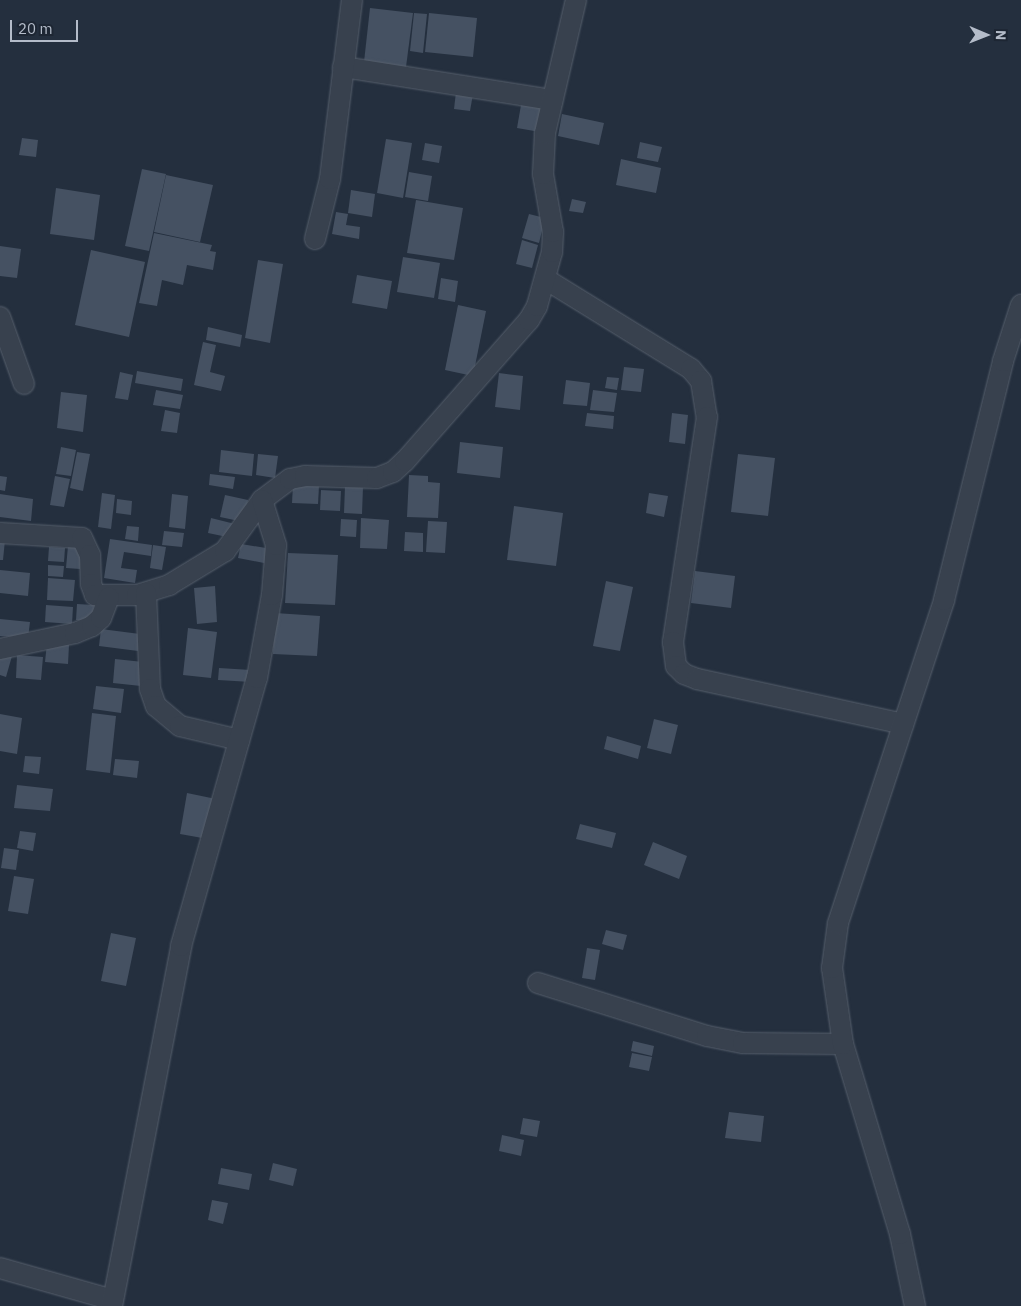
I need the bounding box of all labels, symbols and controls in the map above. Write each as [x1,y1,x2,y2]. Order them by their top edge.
scale bar [12,10,80,42]
north arrow [961,10,1011,60]
text: 20 m [18,19,53,38]
text: N [992,30,1010,40]

